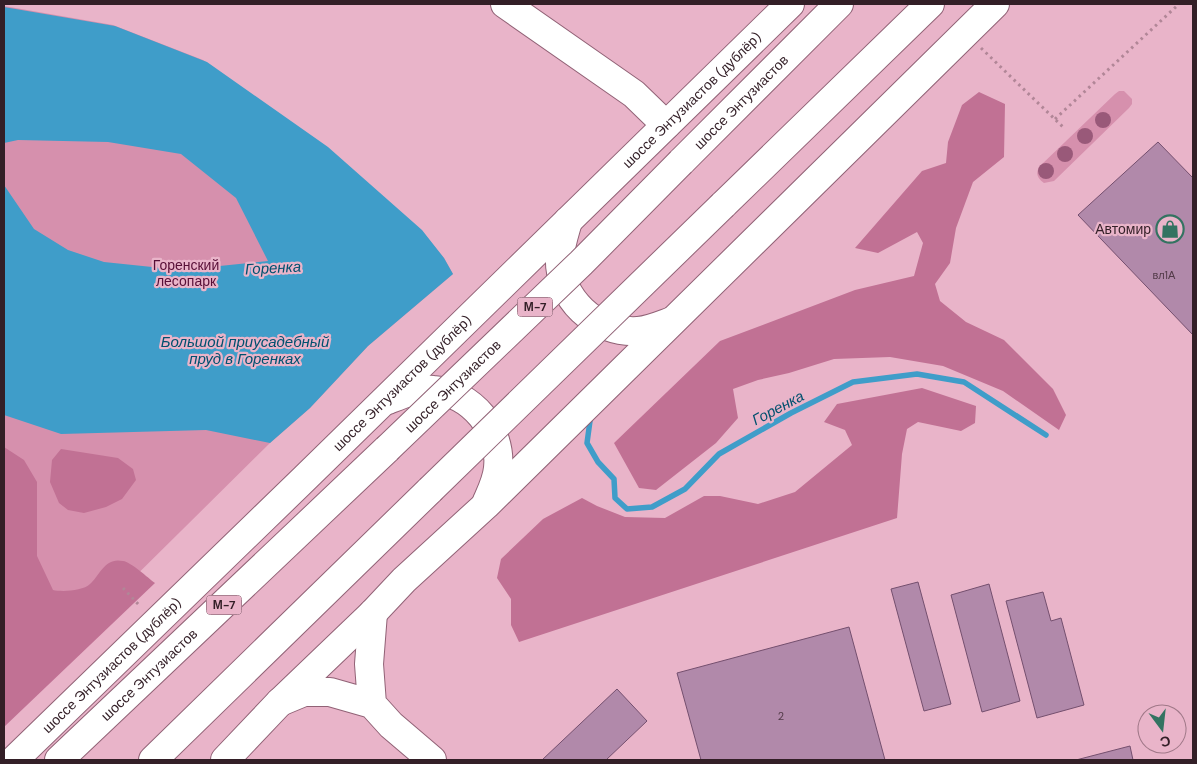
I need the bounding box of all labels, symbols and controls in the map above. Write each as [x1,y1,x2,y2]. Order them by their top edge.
street label: шоссе Энтузиастов (дублёр) [619,29,765,171]
street label: шоссе Энтузиастов [690,50,792,152]
shop icon: Автомир [1155,214,1185,244]
place label: Автомир [1095,220,1151,238]
park label: Горенский лесопарк [153,256,219,290]
water label: Горенка [244,257,302,279]
house number: вл1А [1153,268,1176,282]
road number: М-7 [518,298,552,316]
street label: шоссе Энтузиастов (дублёр) [330,312,476,454]
water label: Большой приусадебный пруд в Горенках [161,332,330,369]
street label: шоссе Энтузиастов [402,336,504,436]
water label: Горенка [749,386,807,430]
street label: шоссе Энтузиастов (дублёр) [39,594,185,736]
road number: М-7 [206,596,242,614]
street label: шоссе Энтузиастов [97,627,201,725]
north arrow [1137,704,1187,754]
house number: 2 [778,709,784,723]
text: С [1158,732,1173,752]

